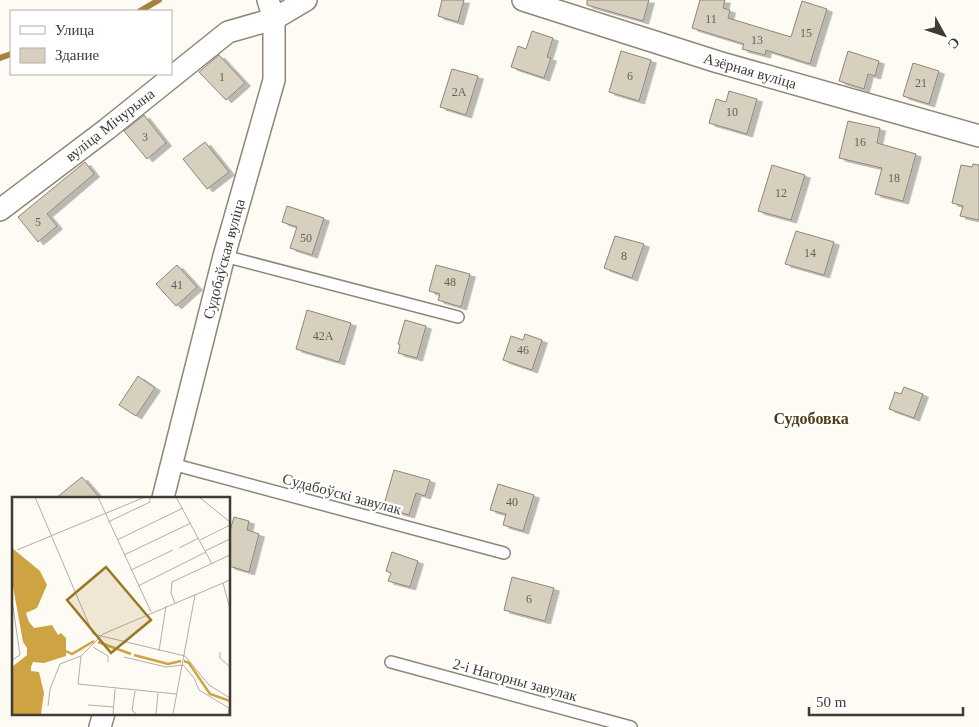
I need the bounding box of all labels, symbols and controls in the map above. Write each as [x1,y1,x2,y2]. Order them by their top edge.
legend [10,10,172,75]
north arrow [919,10,969,60]
house number: 11 [705,12,717,26]
text: Улица [55,22,94,38]
house number: 15 [800,26,812,40]
house number: 13 [751,33,763,47]
text: С [945,34,963,52]
text: Здание [55,47,99,63]
street label: Азёрная вуліца [702,50,799,92]
house number: 6 [627,69,633,83]
house number: 1 [219,70,225,84]
house number: 21 [915,76,927,90]
street label: вуліца Мічурына [62,85,158,165]
house number: 2А [452,85,467,99]
house number: 10 [726,105,738,119]
house number: 3 [142,130,148,144]
house number: 16 [854,135,866,149]
house number: 18 [888,171,900,185]
house number: 12 [775,186,787,200]
street label: Судобаўская вуліца [200,197,248,321]
house number: 5 [35,215,41,229]
house number: 50 [300,231,312,245]
house number: 14 [804,246,816,260]
house number: 8 [621,249,627,263]
house number: 48 [444,275,456,289]
house number: 41 [171,278,183,292]
house number: 42А [313,329,334,343]
house number: 46 [517,343,529,357]
district label: Судобовка [773,410,849,428]
street label: Судабоўскі завулак [281,470,404,518]
house number: 40 [506,495,518,509]
inset map [12,497,230,714]
house number: 6 [526,592,532,606]
street label: 2-і Нагорны завулак [451,656,580,704]
scale bar [809,684,963,716]
text: 50 m [816,694,847,710]

